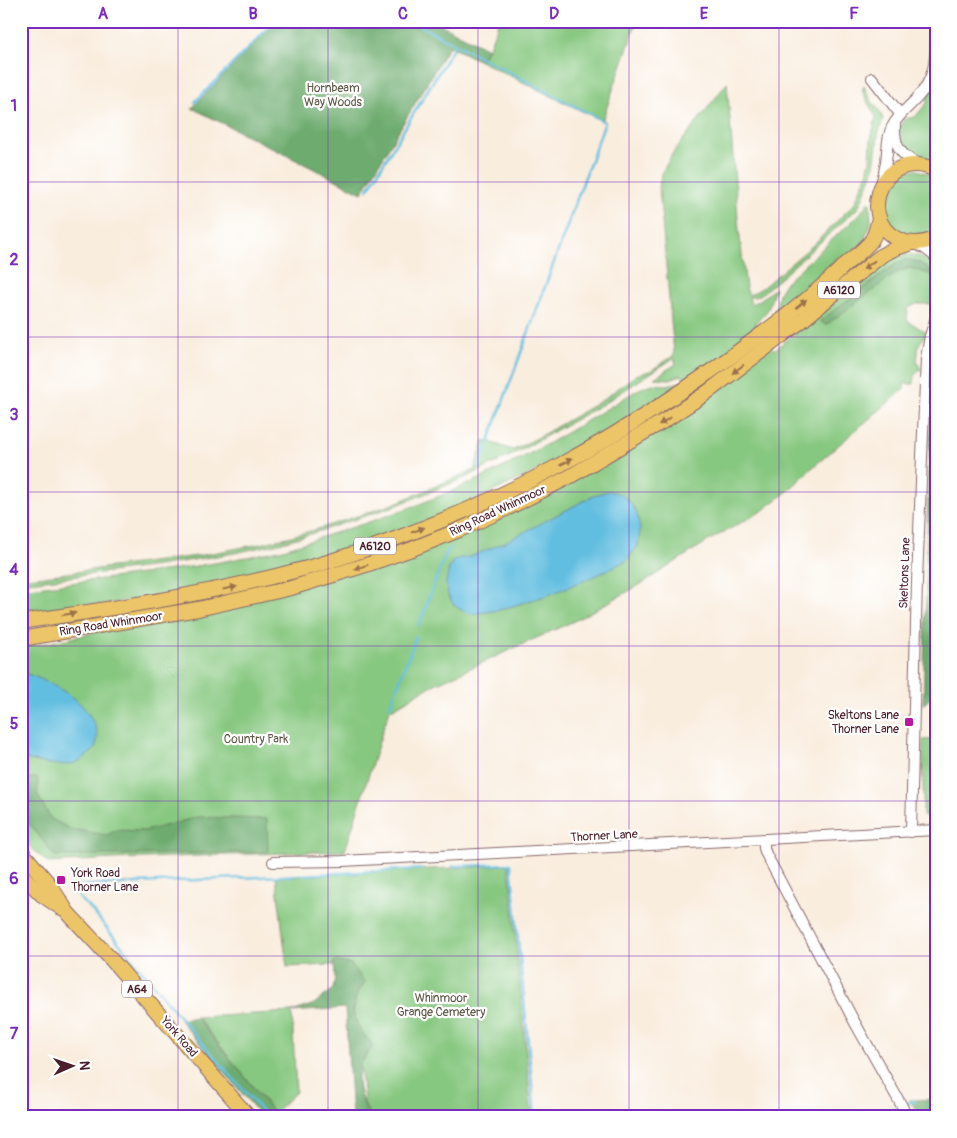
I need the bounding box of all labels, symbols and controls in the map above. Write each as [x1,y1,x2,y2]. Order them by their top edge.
text: A [98,4,109,24]
text: B [248,4,258,24]
text: C [398,4,408,24]
text: D [549,4,559,24]
text: E [700,4,709,24]
text: F [849,4,859,24]
park label: Hornbeam Way Woods [304,81,363,110]
text: 1 [11,96,17,116]
text: 2 [10,250,19,270]
one-way arrow [863,260,876,271]
road number: A6120 [818,282,860,298]
one-way arrow [795,299,807,310]
one-way arrow [732,364,745,375]
text: 3 [10,405,19,425]
one-way arrow [658,416,671,425]
one-way arrow [559,457,572,466]
street label: Ring Road Whinmoor [447,482,549,540]
one-way arrow [411,526,426,533]
street label: Skeltons Lane [896,537,914,609]
road number: A6120 [354,538,396,554]
text: 4 [9,560,19,580]
one-way arrow [354,563,369,571]
one-way arrow [222,583,238,591]
street label: Ring Road Whinmoor [58,608,164,640]
one-way arrow [62,610,78,618]
place label: Skeltons Lane Thorner Lane [828,708,899,737]
text: 5 [10,714,19,734]
marker: Skeltons Lane Thorner Lane [903,716,915,728]
park label: Country Park [224,732,288,747]
street label: Thorner Lane [570,827,638,845]
place label: York Road Thorner Lane [70,866,138,895]
text: 6 [9,869,19,889]
marker: York Road Thorner Lane [55,874,67,886]
road number: A64 [122,981,152,998]
park label: Whinmoor Grange Cemetery [397,991,485,1020]
street label: York Road [157,1013,201,1061]
text: 7 [10,1024,19,1044]
north arrow [48,1040,98,1090]
text: N [76,1061,93,1071]

